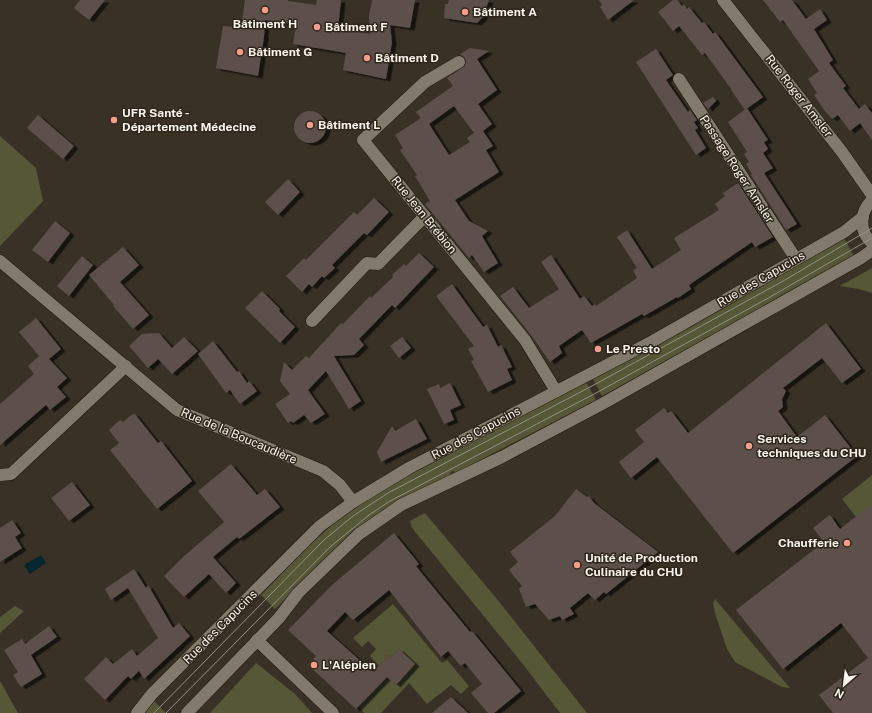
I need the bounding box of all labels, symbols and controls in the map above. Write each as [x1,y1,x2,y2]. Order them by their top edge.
marker: Bâtiment H [260,5,270,15]
place label: Bâtiment A [473,5,537,19]
marker: Bâtiment A [460,7,470,17]
place label: Bâtiment H [233,17,297,31]
place label: Bâtiment F [325,20,388,34]
marker: Bâtiment F [312,22,322,32]
place label: Bâtiment G [248,45,312,59]
marker: Bâtiment G [235,47,245,57]
place label: Bâtiment D [375,51,439,65]
street label: Rue Roger Amsler [762,52,836,140]
marker: Bâtiment D [362,53,372,63]
place label: UFR Santé - Département Médecine [122,106,256,134]
street label: Passage Roger Amsler [697,112,777,226]
marker: UFR Santé - Département Médecine [109,115,119,125]
place label: Bâtiment L [318,118,380,132]
marker: Bâtiment L [305,120,315,130]
street label: Rue Jean Brébion [388,173,460,257]
street label: Rue des Capucins [715,248,807,310]
place label: Le Presto [606,342,660,356]
marker: Le Presto [593,344,603,354]
street label: Rue des Capucins [429,404,523,462]
street label: Rue de la Boucaudière [179,405,299,467]
place label: Services techniques du CHU [757,432,866,460]
marker: Services techniques du CHU [744,441,754,451]
place label: Chaufferie [778,536,839,550]
marker: Chaufferie [842,538,852,548]
place label: Unité de Production Culinaire du CHU [585,551,698,579]
marker: Unité de Production Culinaire du CHU [572,560,582,570]
street label: Rue des Capucins [180,587,260,667]
place label: L'Alépien [322,658,376,672]
marker: L'Alépien [309,660,319,670]
north arrow [824,665,864,705]
text: N [833,687,846,701]

